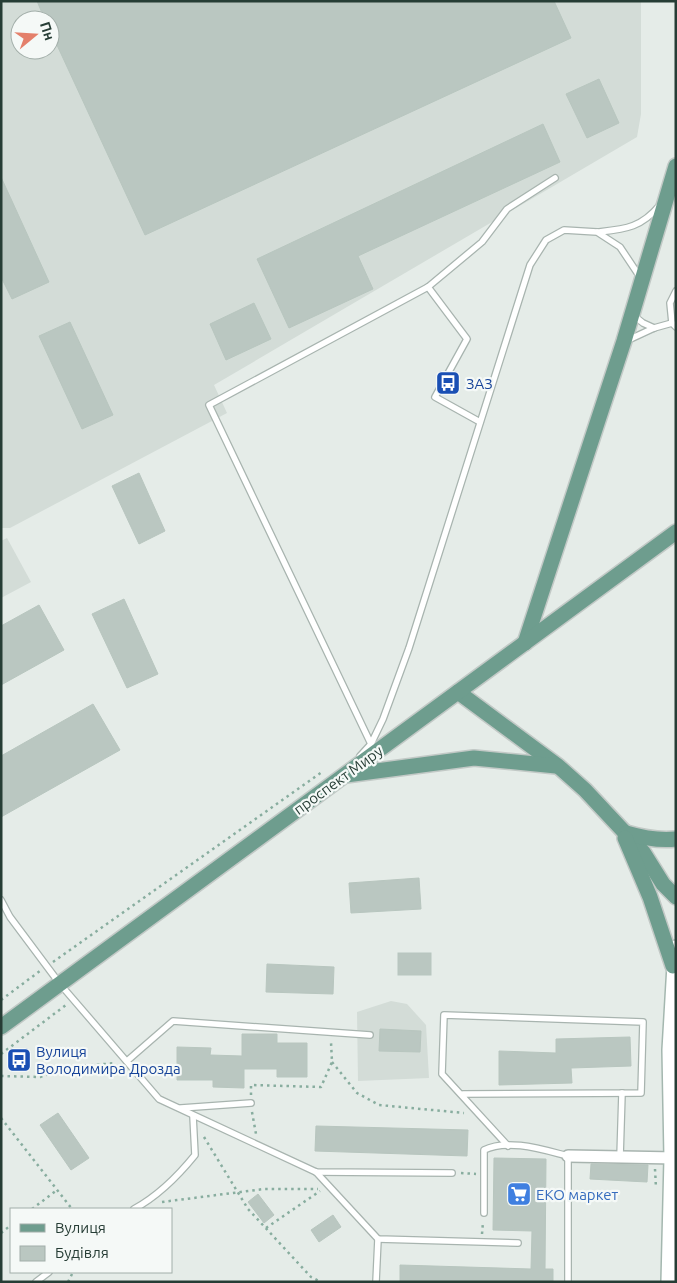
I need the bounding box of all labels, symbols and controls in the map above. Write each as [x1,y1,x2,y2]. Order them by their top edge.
north arrow [10,10,60,60]
text: Пн [37,20,58,42]
bus stop icon: ЗАЗ [435,370,461,396]
place label: ЗАЗ [466,375,493,392]
street label: проспект Миру [290,742,386,818]
place label: Вулиця Володимира Дрозда [36,1043,181,1077]
bus stop icon: Вулиця Володимира Дрозда [6,1047,32,1073]
supermarket icon: ЕКО маркет [506,1181,532,1207]
place label: ЕКО маркет [536,1186,618,1203]
legend [10,1208,172,1273]
text: Вулиця [55,1219,106,1236]
text: Будівля [55,1244,109,1261]

